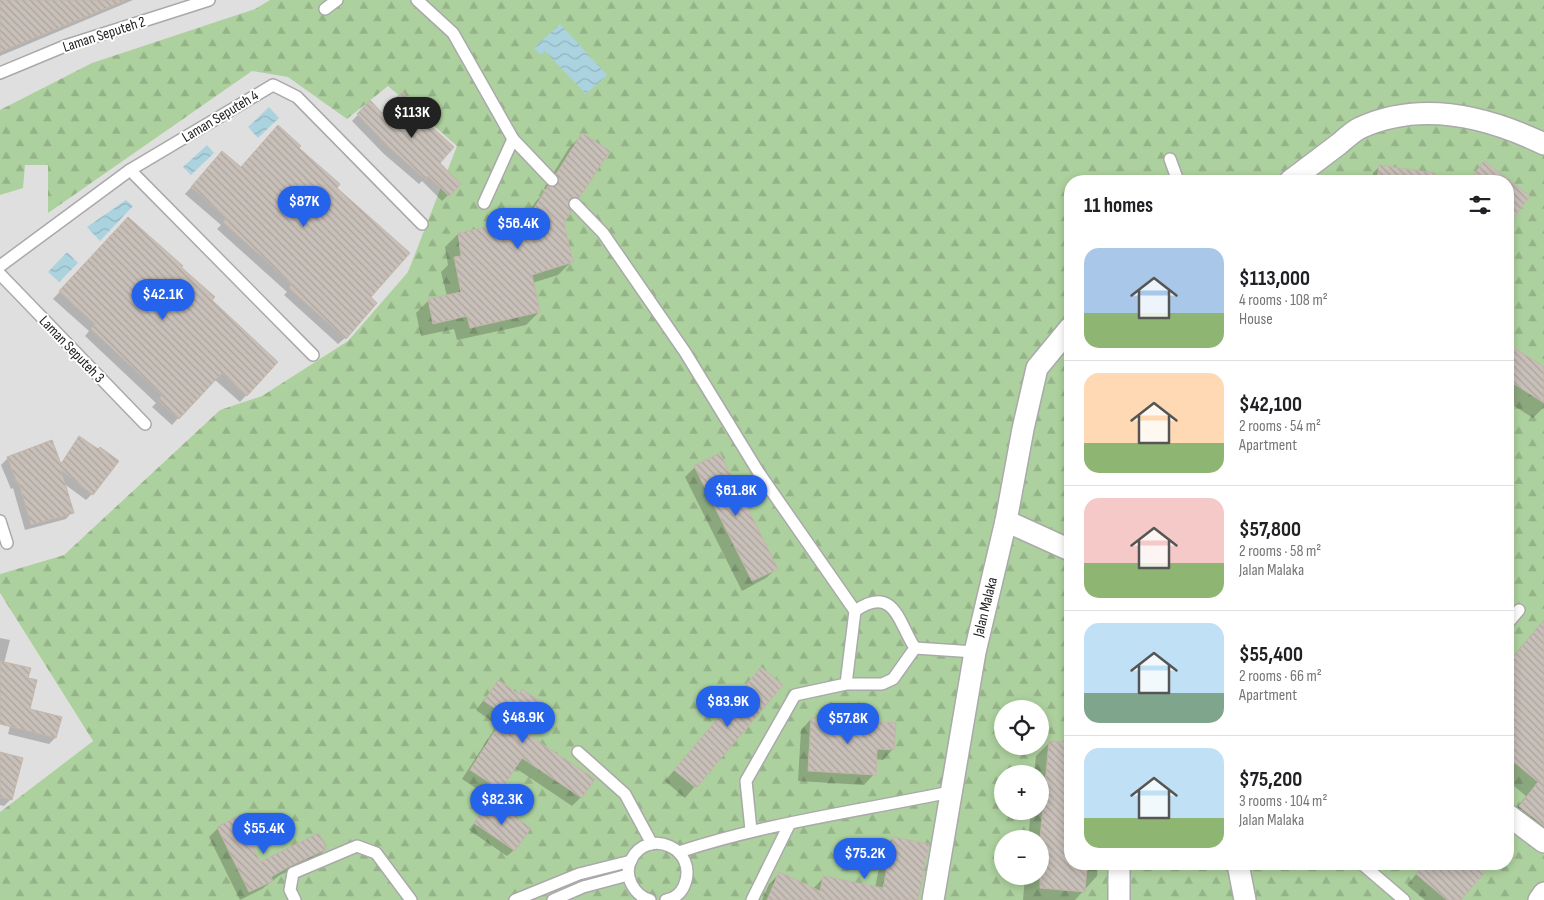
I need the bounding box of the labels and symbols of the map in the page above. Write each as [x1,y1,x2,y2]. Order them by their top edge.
street label: Laman Seputeh 2 [60,12,148,57]
street label: Laman Seputeh 4 [178,86,262,147]
pin: $113K [377,96,447,139]
pin: $87K [274,186,334,228]
pin: $56.4K [477,208,559,250]
pin: $42.1K [122,278,204,321]
street label: Laman Seputeh 3 [35,312,108,387]
pin: $61.8K [695,474,777,517]
street label: Jalan Malaka [969,575,1002,640]
pin: $83.9K [687,686,769,728]
pin: $48.9K [482,702,564,744]
pin: $57.8K [807,702,889,745]
pin: $82.3K [461,784,543,826]
pin: $55.4K [223,812,305,855]
pin: $75.2K [824,838,906,880]

